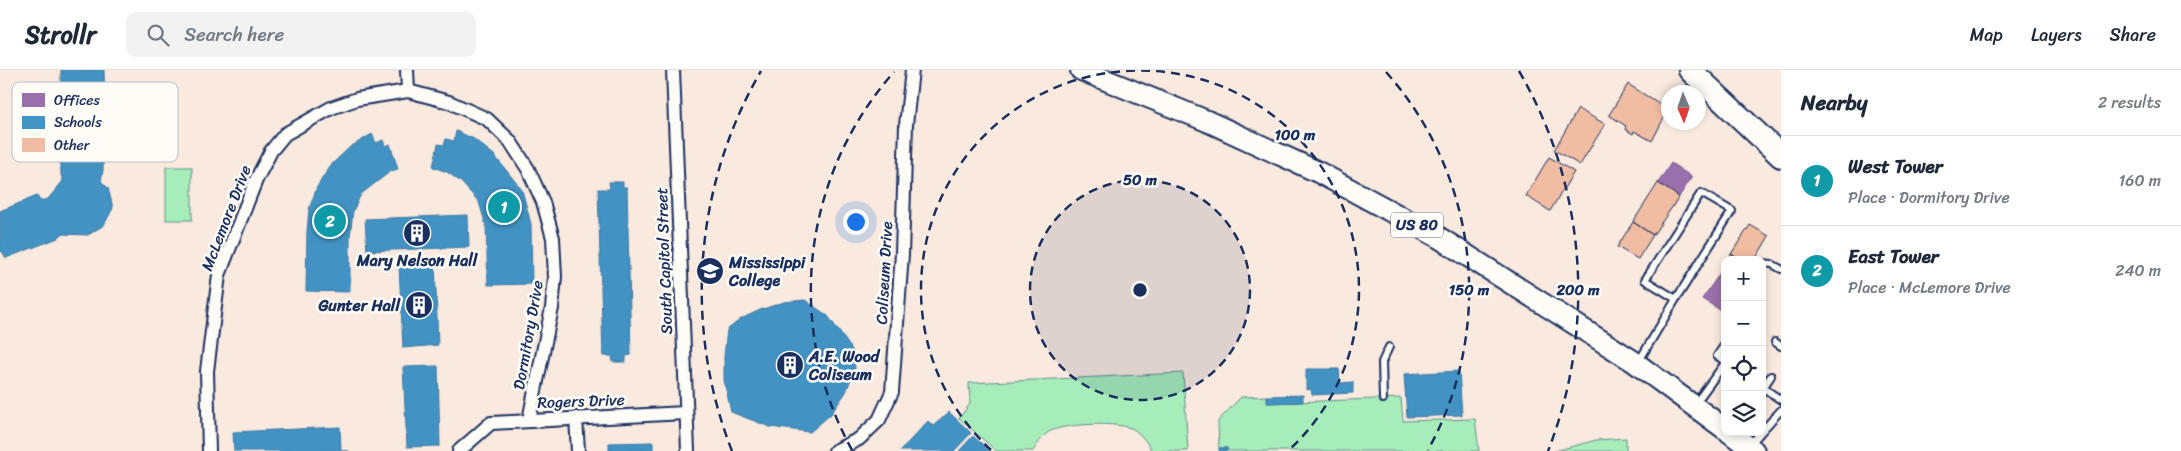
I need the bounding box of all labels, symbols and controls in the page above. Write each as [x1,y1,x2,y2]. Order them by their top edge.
search box [126,12,476,57]
text: Strollr [25,14,96,56]
text: Search here [184,18,284,51]
text: Map [1970,19,2003,51]
text: Layers [2031,19,2082,51]
text: Share [2110,19,2156,51]
icon: search [144,21,172,49]
legend [12,82,178,162]
text: Nearby [1801,84,1867,122]
north arrow [1661,85,1706,130]
text: Offices [54,88,101,113]
text: 2 results [2098,88,2161,117]
text: Schools [54,110,102,135]
text: 100 m [1275,122,1316,148]
text: Other [54,133,91,158]
text: West Tower [1848,150,1943,183]
street label: McLemore Drive [192,161,260,275]
text: 1 [1814,166,1820,195]
text: 160 m [2118,166,2161,195]
text: 50 m [1123,167,1158,193]
text: Place · Dormitory Drive [1848,183,2010,212]
street label: South Capitol Street [647,187,681,335]
pin: 1 [488,188,520,226]
pin: 2 [314,202,346,240]
your location [843,209,869,235]
road number: US 80 [1391,212,1443,238]
building icon: Mary Nelson Hall [402,218,432,248]
street label: Coliseum Drive [867,221,901,325]
text: East Tower [1848,240,1939,273]
place label: Mary Nelson Hall [356,246,479,275]
place label: Mississippi College [728,248,807,295]
school or university icon: Mississippi College [695,256,725,286]
map controls [1721,256,1766,436]
button: + [1721,256,1766,301]
text: 2 [1812,256,1822,285]
text: 240 m [2115,256,2161,285]
text: Place · McLemore Drive [1848,273,2011,302]
text: 150 m [1449,277,1490,303]
text: 200 m [1555,277,1600,303]
street label: Dormitory Drive [504,278,552,392]
centre of rings [1131,281,1149,299]
building icon: Gunter Hall [404,290,434,320]
place label: Gunter Hall [317,291,401,320]
button: − [1721,301,1766,346]
place label: A.E. Wood Coliseum [808,342,881,389]
button: locate [1721,346,1766,391]
building icon: A.E. Wood Coliseum [775,350,805,380]
street label: Rogers Drive [537,385,625,417]
button: layers [1721,391,1766,436]

